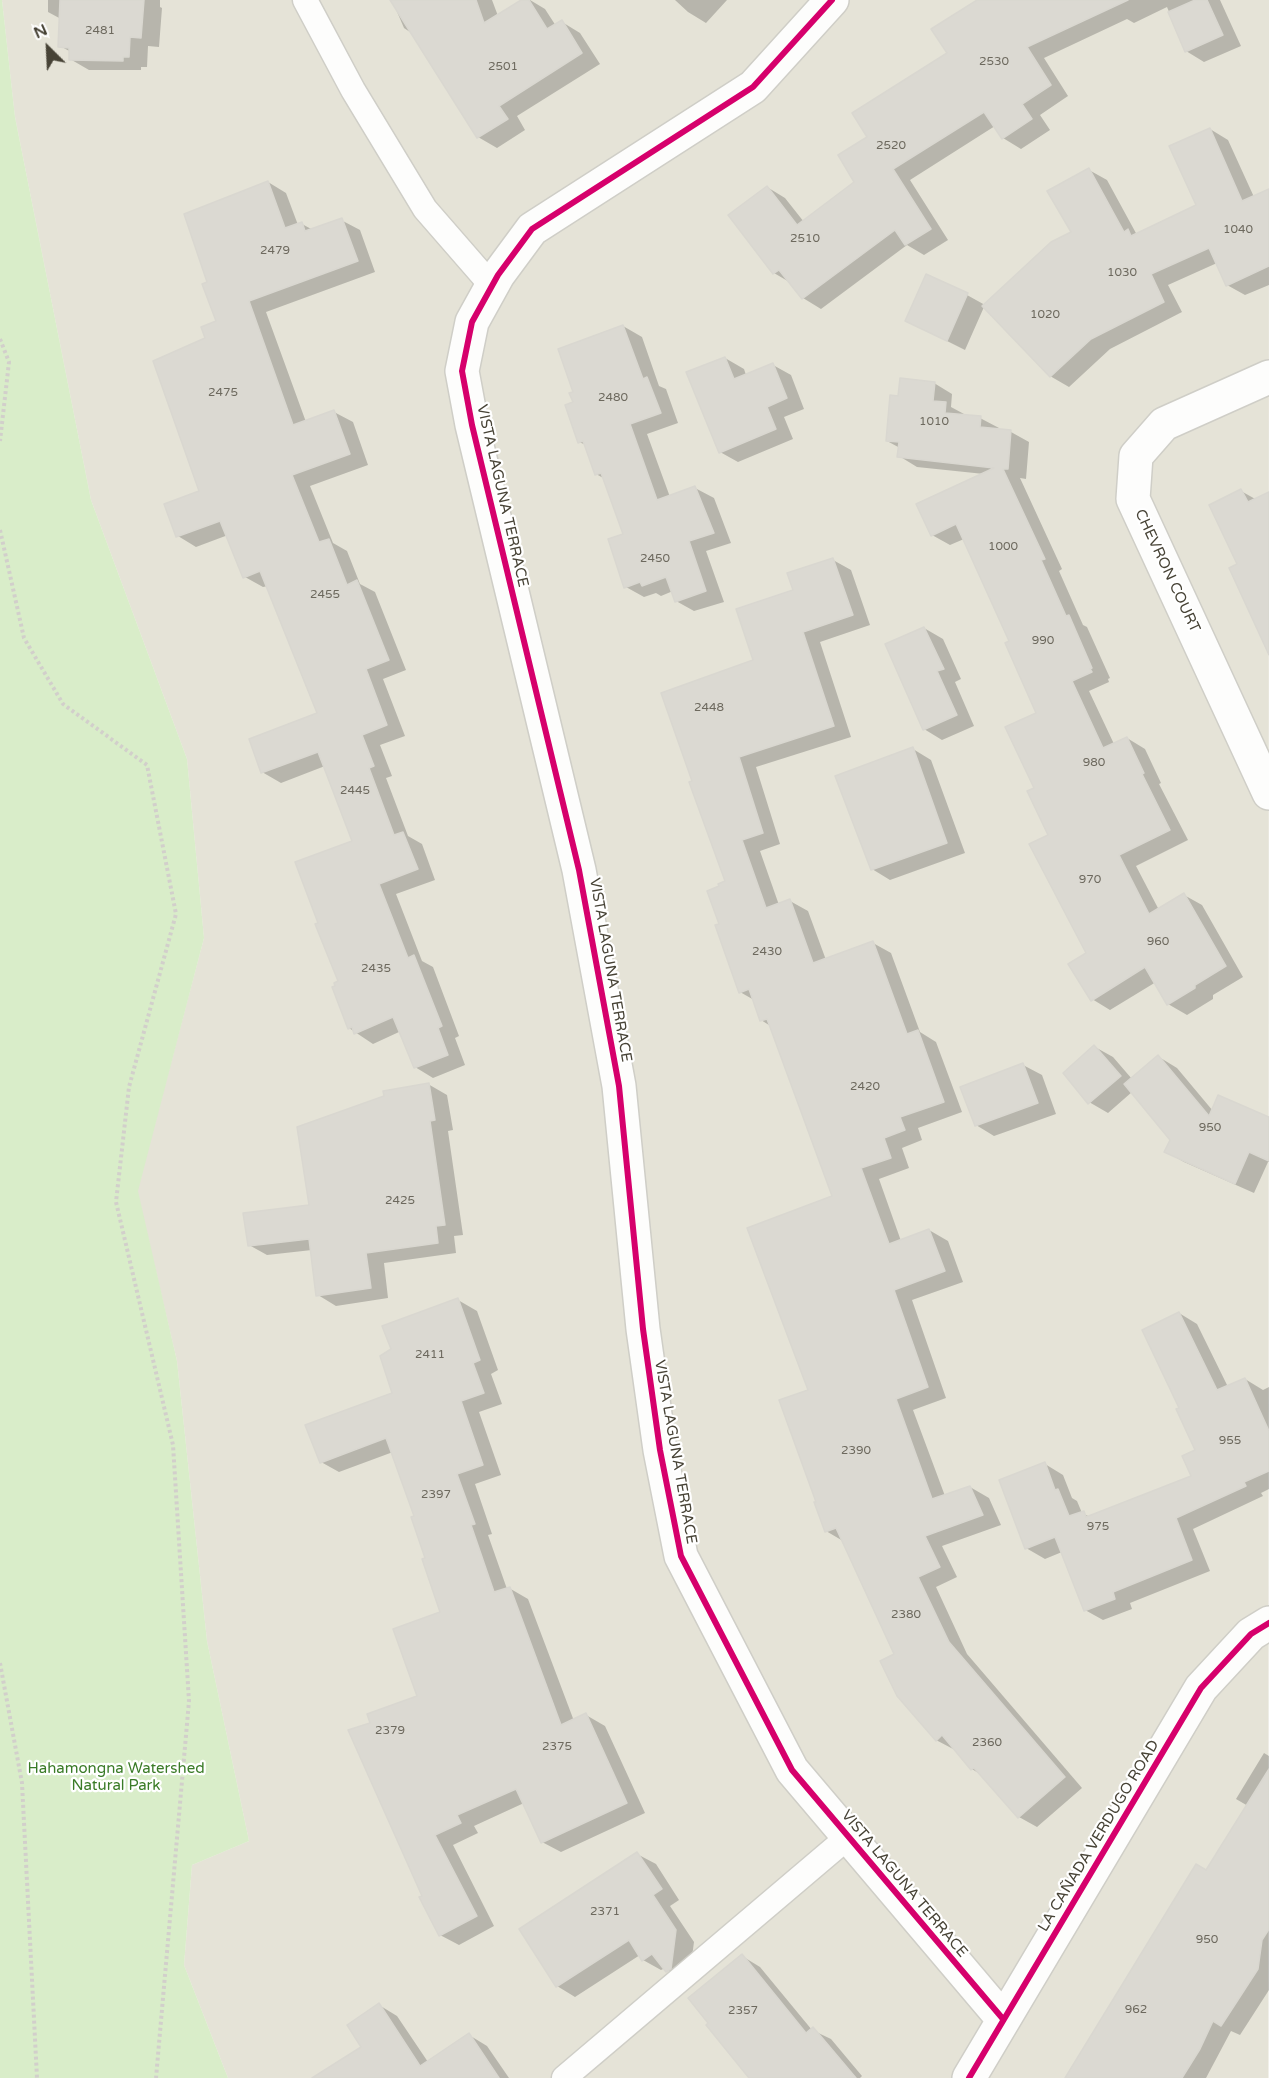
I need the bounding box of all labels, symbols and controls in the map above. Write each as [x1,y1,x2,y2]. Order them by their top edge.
north arrow [18,18,78,78]
text: N [31,20,51,43]
house number: 2481 [85,24,115,38]
house number: 2530 [979,55,1009,69]
house number: 2501 [488,60,518,74]
house number: 2520 [876,139,906,153]
house number: 1040 [1223,223,1253,237]
house number: 2510 [790,232,820,246]
house number: 2479 [260,244,290,258]
house number: 1030 [1107,266,1137,280]
house number: 1020 [1030,308,1060,322]
house number: 2475 [208,386,238,400]
house number: 2480 [598,391,628,405]
street label: VISTA LAGUNA TERRACE [472,403,532,589]
house number: 1010 [919,415,949,429]
street label: CHEVRON COURT [1131,506,1203,636]
house number: 1000 [988,540,1018,554]
house number: 2450 [640,552,670,566]
house number: 2455 [310,588,340,602]
house number: 990 [1032,634,1054,648]
house number: 2448 [694,701,724,715]
house number: 980 [1083,756,1105,770]
house number: 2445 [340,784,370,798]
house number: 970 [1079,873,1101,887]
street label: VISTA LAGUNA TERRACE [585,876,635,1064]
house number: 960 [1147,935,1169,949]
house number: 2430 [752,945,782,959]
house number: 2435 [361,962,391,976]
house number: 2420 [850,1080,880,1094]
house number: 950 [1199,1121,1221,1135]
house number: 2425 [385,1194,415,1208]
house number: 2411 [415,1348,445,1362]
street label: VISTA LAGUNA TERRACE [650,1358,700,1546]
house number: 955 [1219,1434,1241,1448]
house number: 2390 [841,1444,871,1458]
house number: 2397 [421,1488,451,1502]
house number: 975 [1087,1520,1109,1534]
house number: 2380 [891,1608,921,1622]
house number: 2379 [375,1724,405,1738]
house number: 2360 [972,1736,1002,1750]
street label: LA CAÑADA VERDUGO ROAD [1035,1737,1163,1935]
house number: 2375 [542,1740,572,1754]
park label: Hahamongna Watershed Natural Park [27,1760,205,1795]
street label: VISTA LAGUNA TERRACE [837,1807,971,1961]
house number: 2371 [590,1905,620,1919]
house number: 950 [1196,1933,1218,1947]
house number: 962 [1125,2003,1147,2017]
house number: 2357 [728,2004,758,2018]

